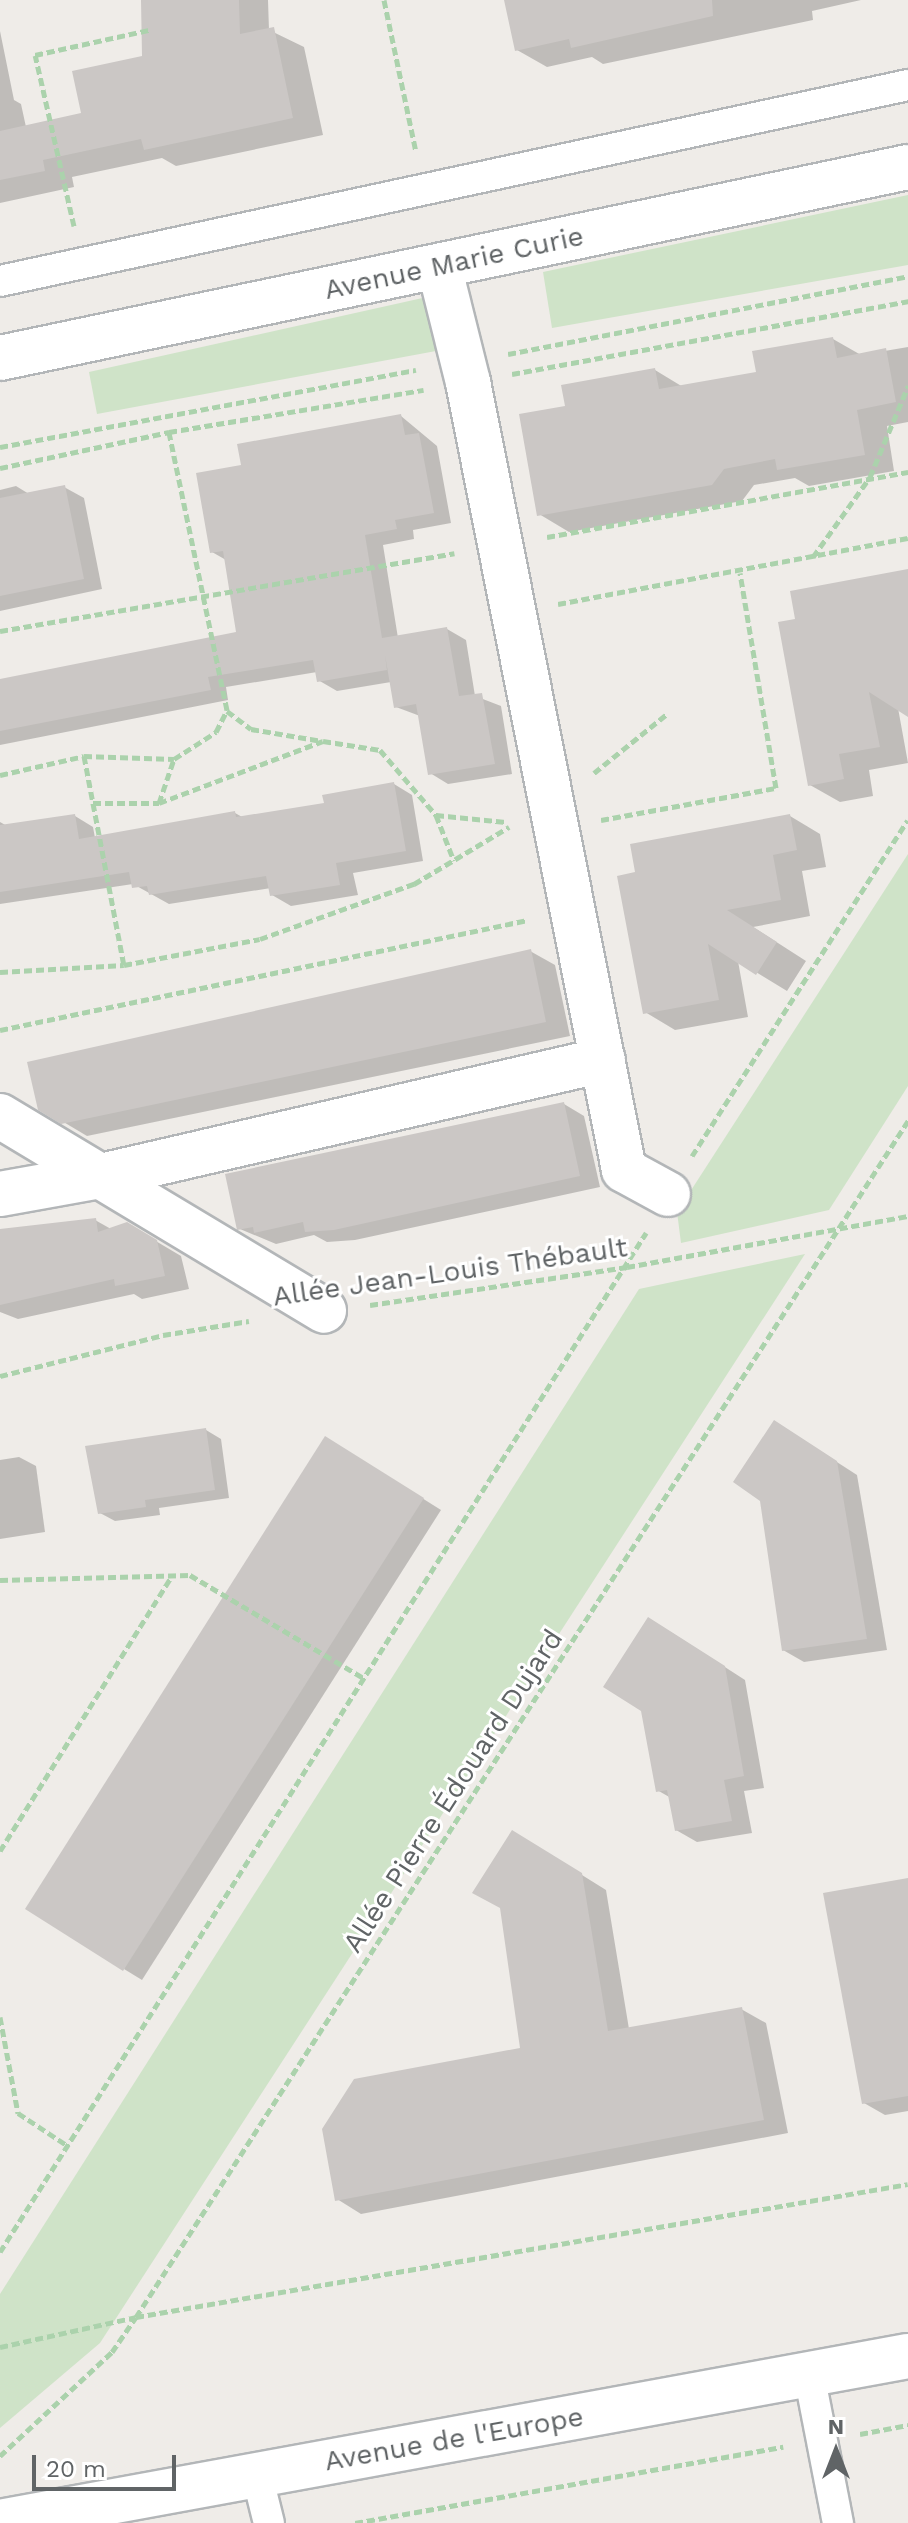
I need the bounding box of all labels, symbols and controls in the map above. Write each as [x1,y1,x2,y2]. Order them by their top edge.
street label: Avenue Marie Curie [321,219,587,307]
street label: Allée Jean-Louis Thébault [270,1230,630,1314]
street label: Allée Pierre Édouard Dujard [336,1623,570,1959]
street label: Avenue de l'Europe [322,2400,586,2478]
north arrow [796,2411,876,2491]
text: N [828,2414,844,2439]
scale bar [36,2439,180,2489]
text: 20 m [46,2455,106,2483]

